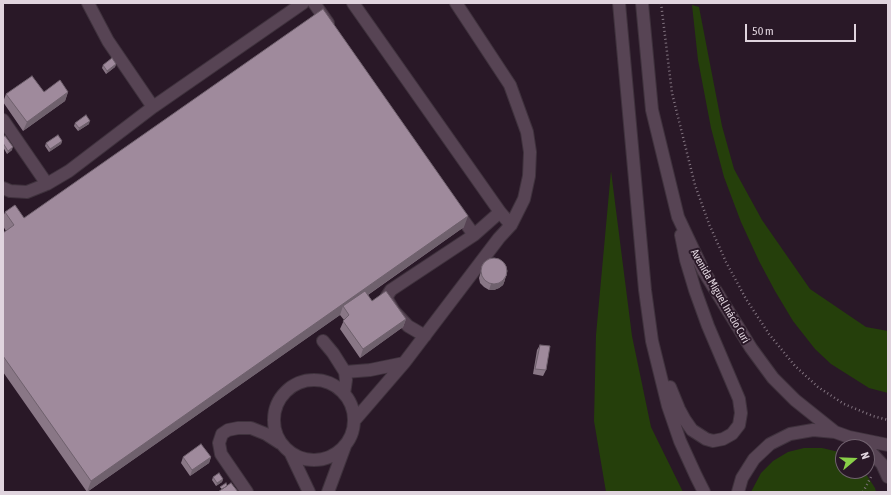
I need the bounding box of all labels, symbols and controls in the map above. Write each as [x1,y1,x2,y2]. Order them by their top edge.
scale bar [747,16,858,42]
text: 50 m [752,24,774,38]
street label: Avenida Miguel Inácio Curi [688,247,752,345]
north arrow [835,439,875,479]
text: N [859,450,872,460]

